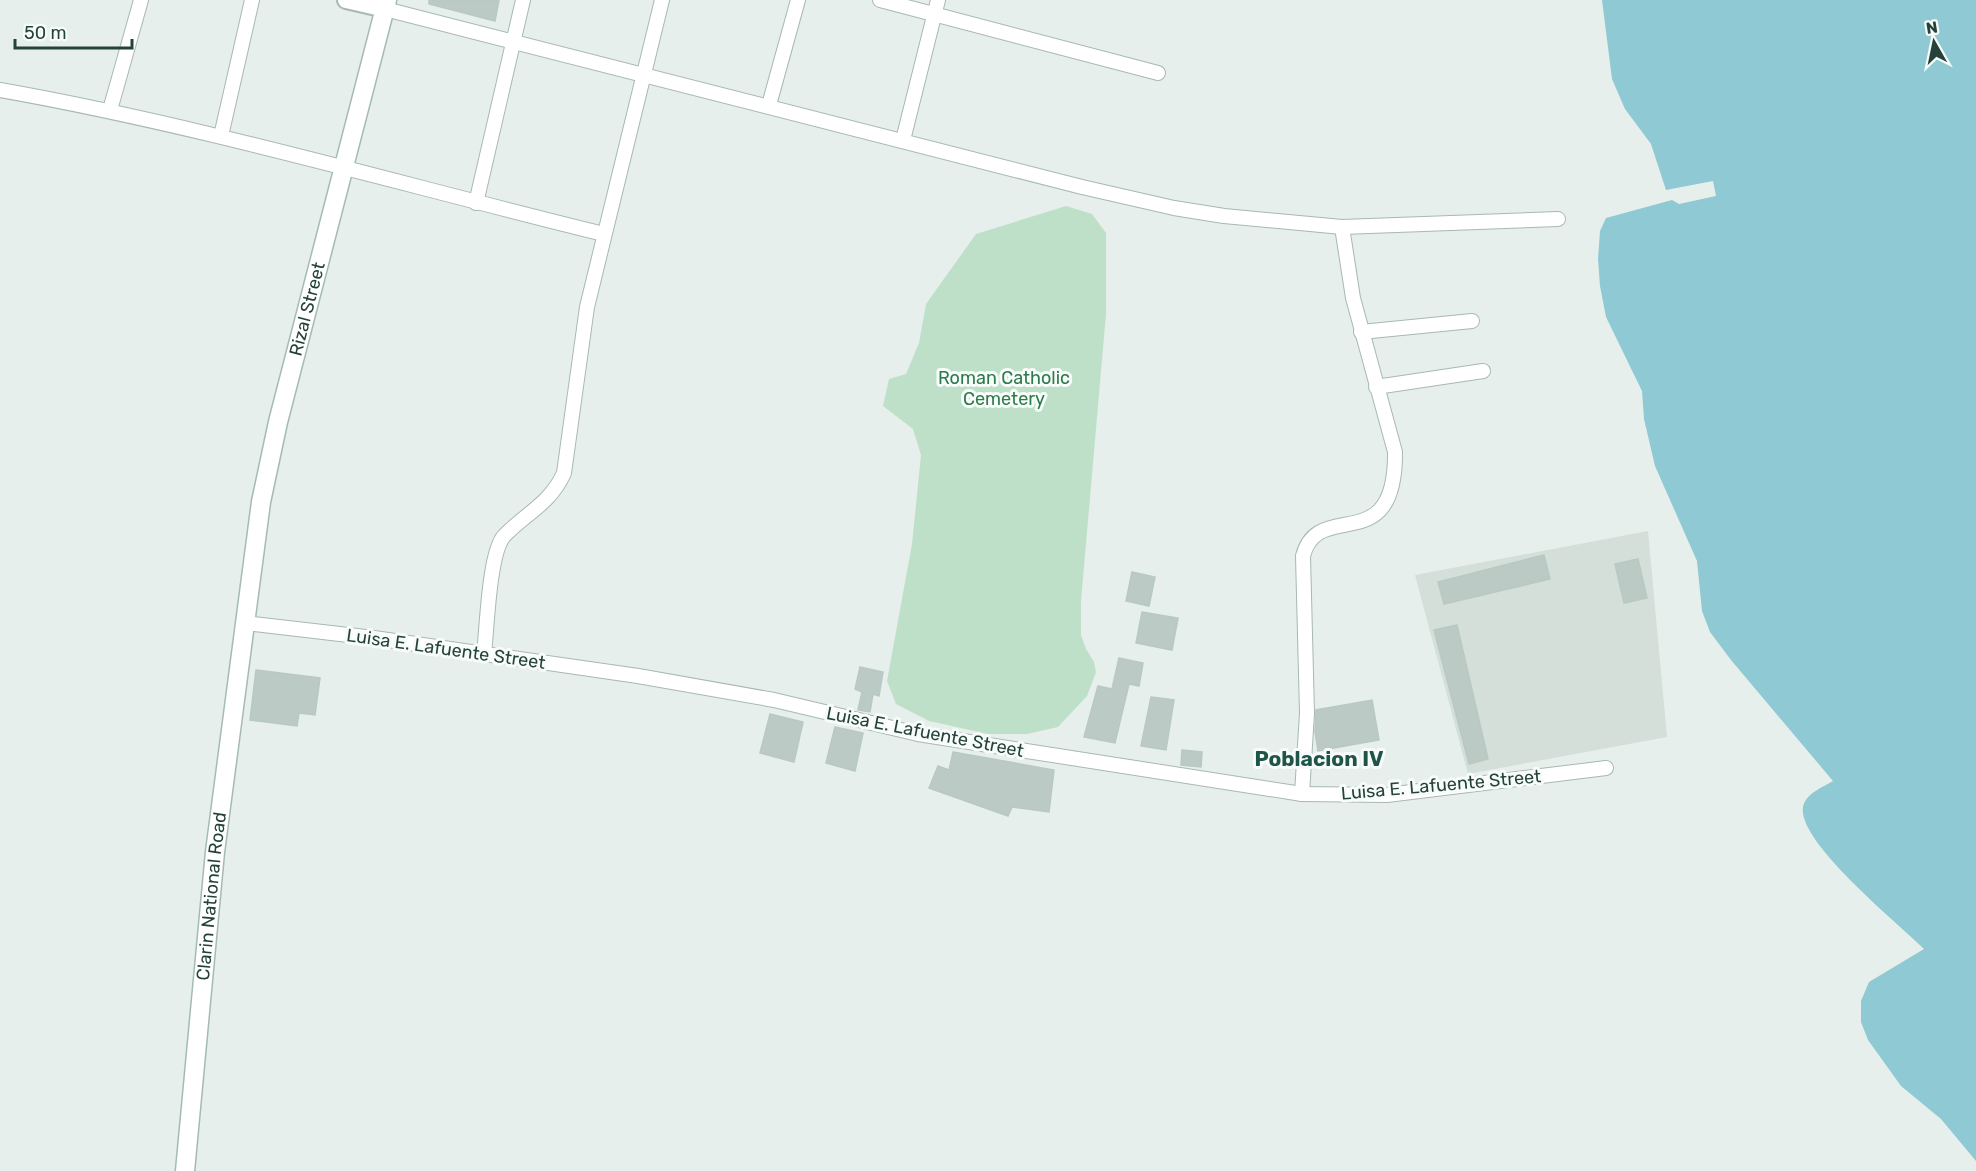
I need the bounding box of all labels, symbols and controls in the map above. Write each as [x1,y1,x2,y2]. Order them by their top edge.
scale bar [15,12,132,50]
north arrow [1904,12,1964,72]
text: N [1925,17,1939,38]
text: 50 m [24,22,67,44]
street label: Rizal Street [285,260,330,358]
park label: Roman Catholic Cemetery [938,367,1070,410]
street label: Luisa E. Lafuente Street [345,624,547,674]
street label: Luisa E. Lafuente Street [824,702,1026,762]
district label: Poblacion IV [1254,746,1384,771]
street label: Luisa E. Lafuente Street [1340,765,1542,805]
street label: Clarin National Road [192,811,231,982]

